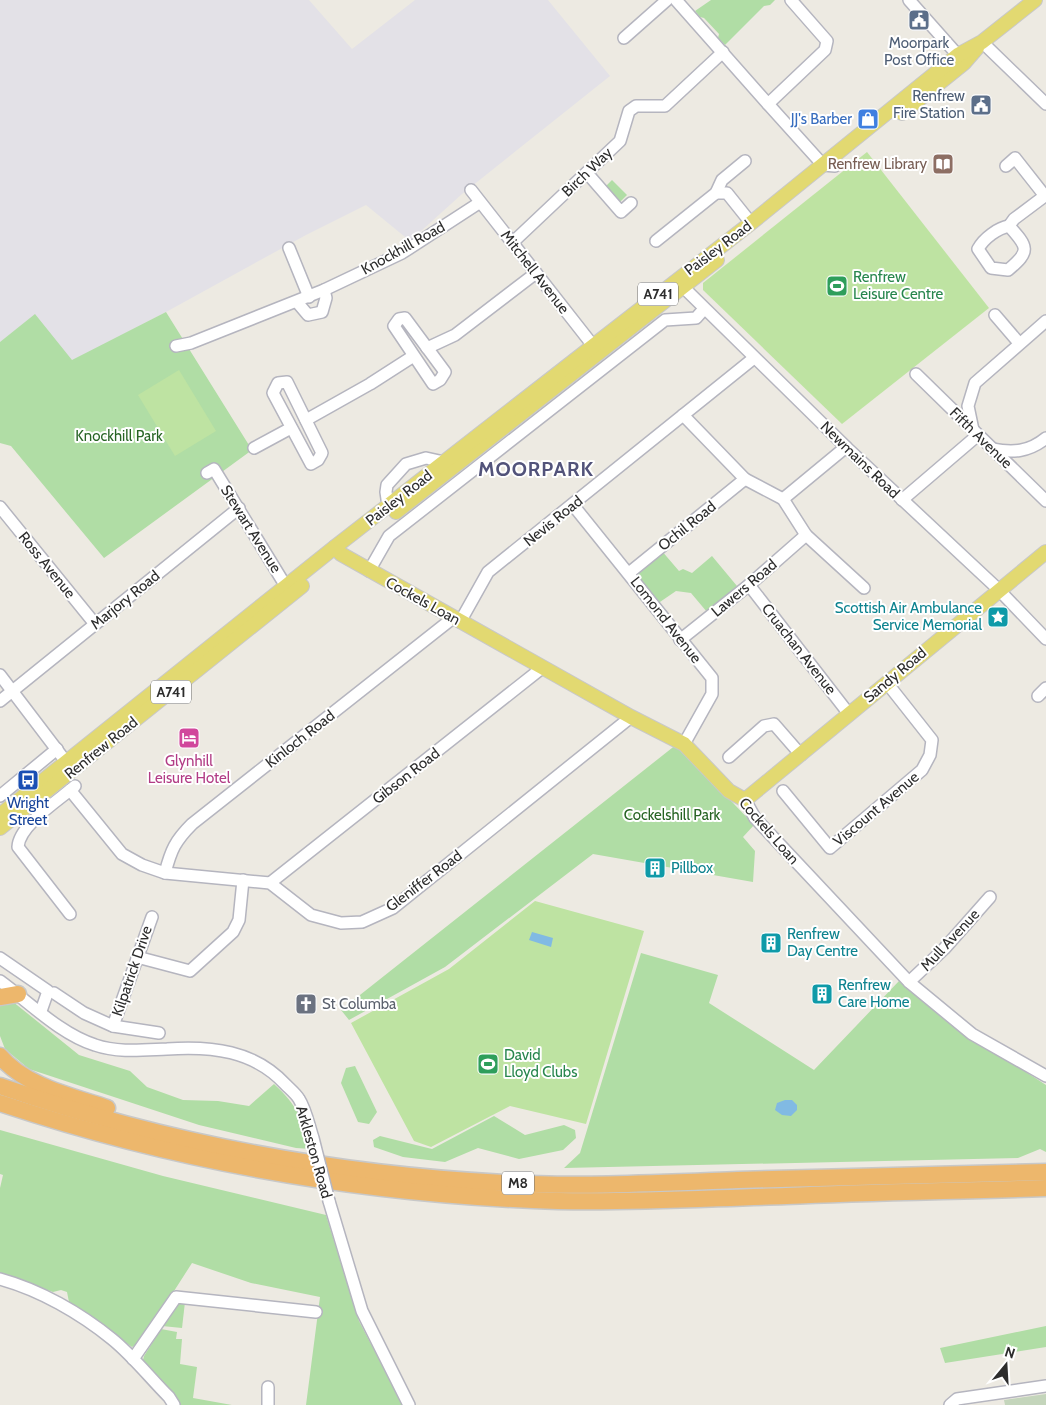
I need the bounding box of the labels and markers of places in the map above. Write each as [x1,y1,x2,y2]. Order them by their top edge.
public building icon: Moorpark Post Office [907,8,931,32]
place label: Moorpark Post Office [884,34,954,69]
place label: Renfrew Fire Station [893,87,965,122]
public building icon: Renfrew Fire Station [969,93,993,117]
shop icon: JJ's Barber [856,107,880,131]
place label: JJ's Barber [790,110,852,128]
library icon: Renfrew Library [931,152,955,176]
place label: Renfrew Library [828,155,927,173]
place label: Renfrew Leisure Centre [853,268,943,303]
sports icon: Renfrew Leisure Centre [825,274,849,298]
place label: Scottish Air Ambulance Service Memorial [835,599,982,634]
place icon: Scottish Air Ambulance Service Memorial [986,605,1010,629]
hotel icon: Glynhill Leisure Hotel [177,726,201,750]
place label: Glynhill Leisure Hotel [148,752,231,787]
bus stop icon: Wright Street [16,768,40,792]
place label: Wright Street [7,794,49,829]
building icon: Pillbox [643,856,667,880]
place label: Pillbox [671,859,713,877]
place label: Renfrew Day Centre [787,925,858,960]
building icon: Renfrew Day Centre [759,931,783,955]
place label: Renfrew Care Home [838,976,910,1011]
building icon: Renfrew Care Home [810,982,834,1006]
church icon: St Columba [294,992,318,1016]
place label: St Columba [322,995,397,1013]
place label: David Lloyd Clubs [504,1046,577,1081]
sports icon: David Lloyd Clubs [476,1052,500,1076]

